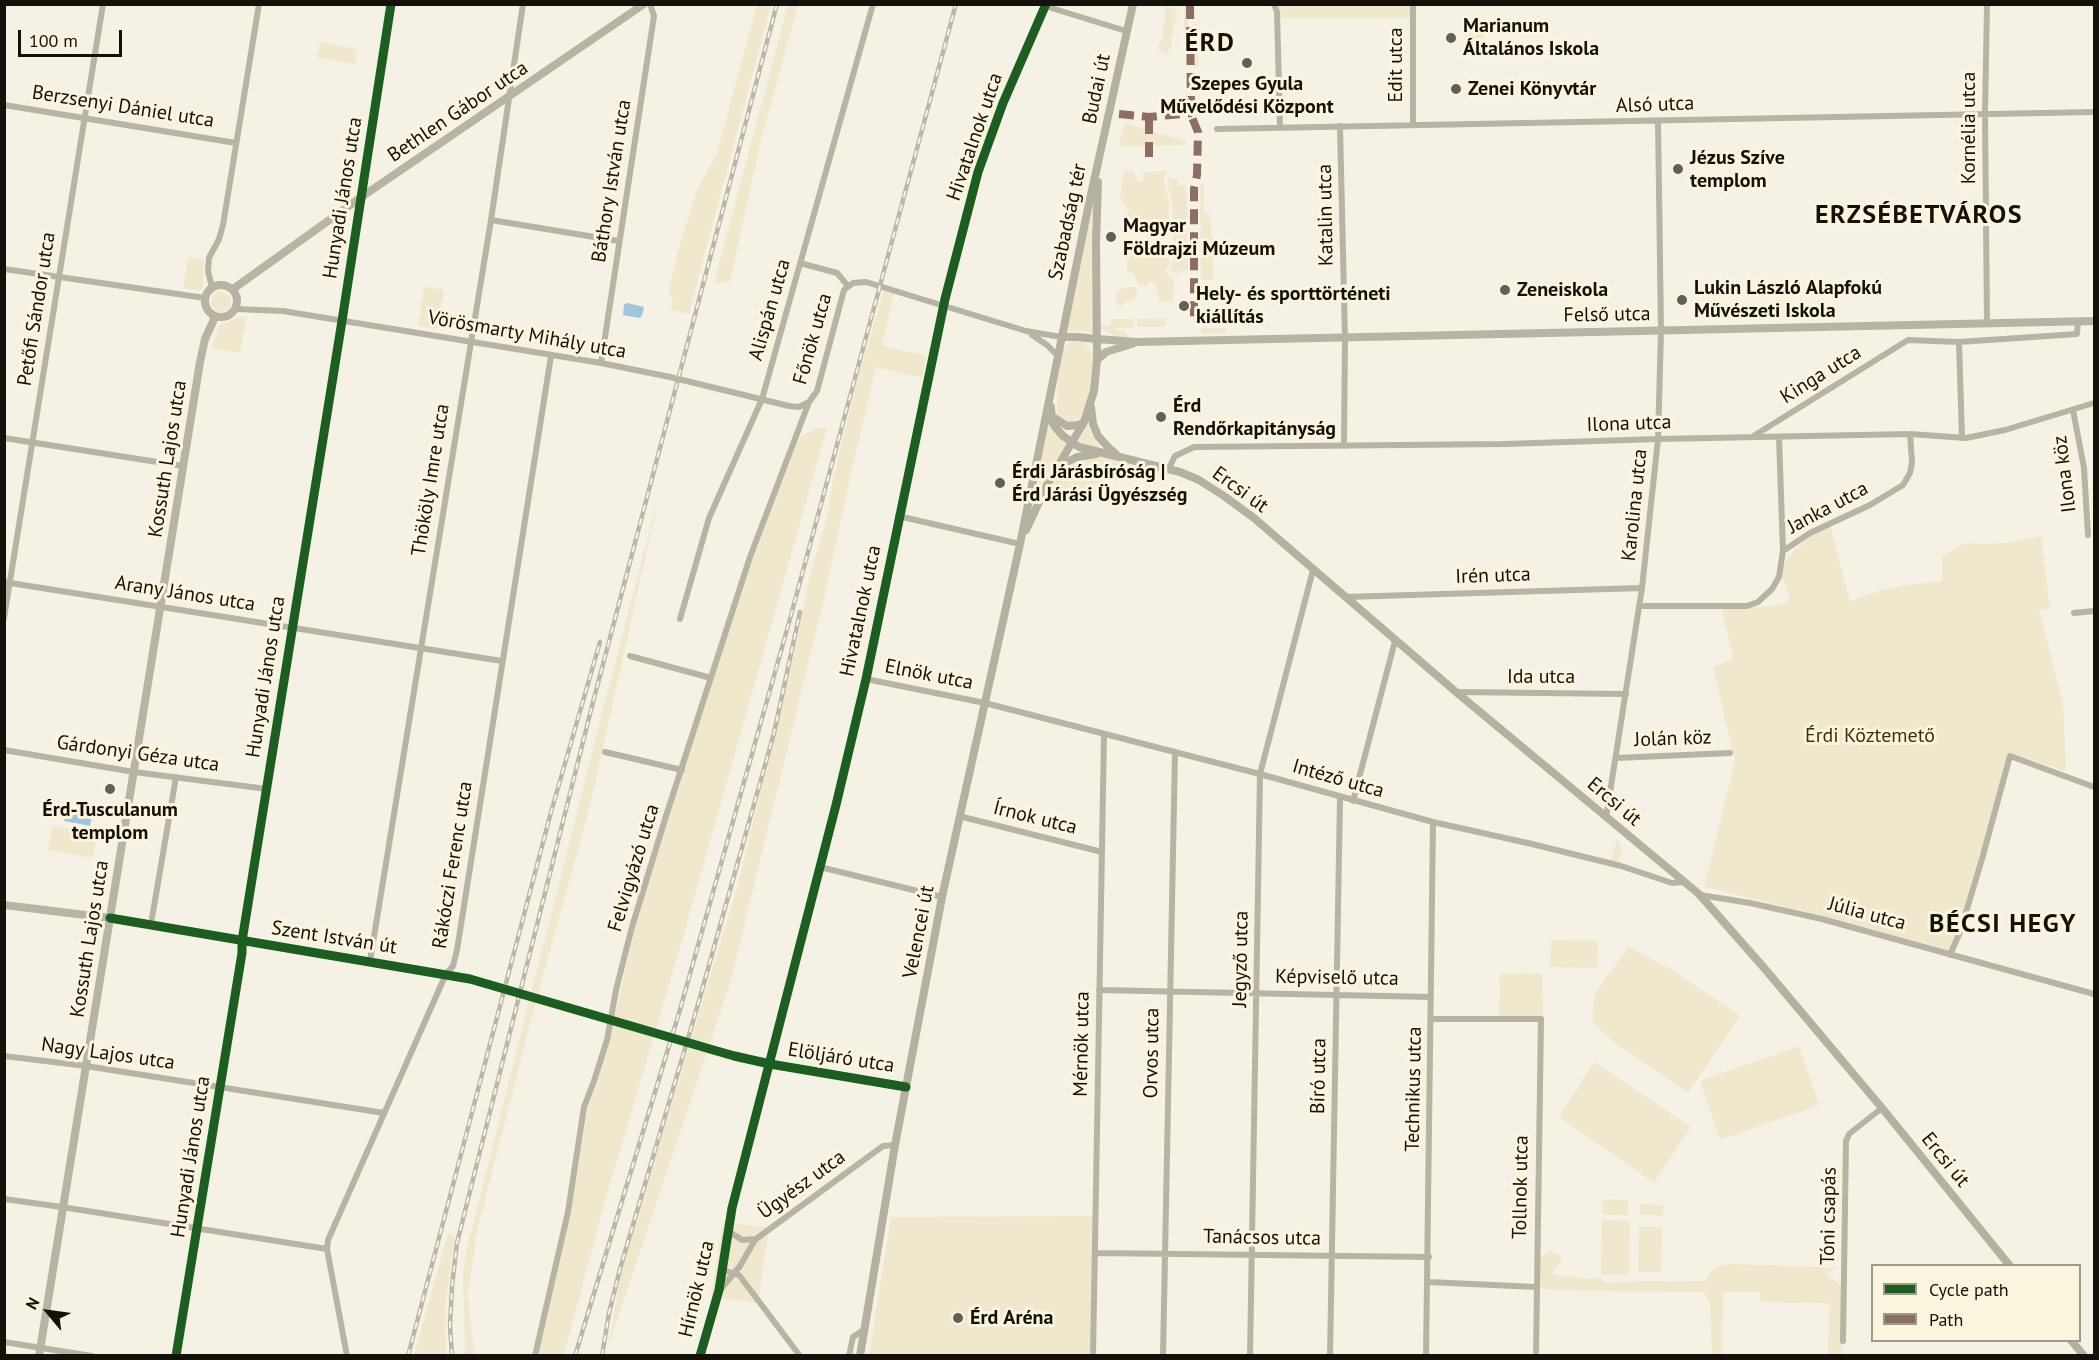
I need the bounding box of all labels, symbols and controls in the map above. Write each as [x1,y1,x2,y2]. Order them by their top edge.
place label: Marianum Általános Iskola [1463,14,1599,61]
scale bar [21,18,124,56]
street label: Edit utca [1384,27,1408,103]
district label: ÉRD [1185,28,1235,60]
text: 100 m [29,29,78,52]
marker: Marianum Általános Iskola [1444,31,1458,45]
street label: Budai út [1078,52,1116,126]
street label: Bethlen Gábor utca [383,56,533,168]
marker: Szepes Gyula Művelődési Központ [1240,56,1254,70]
street label: Hivatalnok utca [942,70,1008,204]
place label: Szepes Gyula Művelődési Központ [1160,72,1334,119]
street label: Kornélia utca [1957,72,1981,184]
place label: Zenei Könyvtár [1468,77,1596,101]
street label: Berzsenyi Dániel utca [30,81,216,133]
marker: Zenei Könyvtár [1449,82,1463,96]
street label: Alsó utca [1615,92,1695,118]
street label: Báthory István utca [587,98,637,264]
street label: Hunyadi János utca [318,115,368,281]
place label: Jézus Szíve templom [1690,146,1785,193]
street label: Szabadság tér [1044,161,1092,283]
marker: Jézus Szíve templom [1671,162,1685,176]
street label: Katalin utca [1313,164,1339,266]
district label: ERZSÉBETVÁROS [1815,200,2023,232]
place label: Magyar Földrajzi Múzeum [1123,214,1275,261]
street label: Petőfi Sándor utca [13,230,61,388]
marker: Magyar Földrajzi Múzeum [1104,230,1118,244]
street label: Alispán utca [744,256,796,364]
place label: Lukin László Alapfokú Művészeti Iskola [1694,276,1882,323]
place label: Zeneiskola [1517,278,1608,302]
place label: Hely- és sporttörténeti kiállítás [1196,282,1391,329]
marker: Zeneiskola [1498,283,1512,297]
street label: Főnök utca [789,291,837,387]
marker: Lukin László Alapfokú Művészeti Iskola [1675,293,1689,307]
marker: Hely- és sporttörténeti kiállítás [1177,299,1191,313]
street label: Felső utca [1563,302,1651,328]
street label: Vörösmarty Mihály utca [426,306,628,364]
street label: Kinga utca [1776,341,1866,409]
street label: Kossuth Lajos utca [144,379,192,539]
place label: Érd Rendőrkapitányság [1173,394,1336,441]
street label: Thököly Imre utca [407,402,455,558]
marker: Érd Rendőrkapitányság [1154,410,1168,424]
street label: Ilona utca [1586,411,1672,437]
street label: Ilona köz [2048,434,2082,514]
street label: Karolina utca [1617,448,1653,562]
place label: Érdi Járásbíróság | Érd Járási Ügyészség [1012,460,1187,507]
street label: Ercsi út [1207,462,1273,518]
marker: Érdi Járásbíróság | Érd Járási Ügyészség [993,476,1007,490]
street label: Janka utca [1784,477,1872,539]
street label: Hivatalnok utca [835,543,887,679]
street label: Irén utca [1455,563,1531,589]
street label: Arany János utca [113,571,257,617]
street label: Hunyadi János utca [241,594,291,760]
street label: Elnök utca [883,655,975,695]
street label: Ida utca [1507,665,1575,689]
park label: Érdi Köztemető [1805,724,1935,748]
street label: Jolán köz [1634,726,1712,752]
street label: Gárdonyi Géza utca [55,731,221,777]
street label: Intéző utca [1289,754,1387,804]
street label: Ercsi út [1582,772,1646,832]
street label: Rákóczi Ferenc utca [428,780,478,950]
marker: Érd-Tusculanum templom [103,782,117,796]
street label: Írnok utca [991,796,1079,840]
place label: Érd-Tusculanum templom [42,798,178,845]
street label: Felvigyázó utca [603,801,665,935]
street label: Kossuth Lajos utca [66,859,114,1019]
street label: Velencei út [898,883,940,981]
street label: Júlia utca [1826,892,1908,936]
district label: BÉCSI HEGY [1929,909,2077,941]
street label: Jegyző utca [1228,911,1254,1007]
street label: Szent István út [269,916,399,960]
street label: Képviselő utca [1275,965,1399,991]
street label: Mérnök utca [1069,991,1095,1097]
street label: Orvos utca [1139,1007,1165,1099]
street label: Technikus utca [1401,1026,1427,1152]
street label: Nagy Lajos utca [40,1033,176,1075]
street label: Elöljáró utca [786,1038,896,1078]
street label: Bíró utca [1306,1038,1332,1114]
street label: Hunyadi János utca [166,1074,216,1240]
street label: Ercsi út [1916,1128,1974,1192]
street label: Tollnok utca [1508,1135,1534,1239]
street label: Ügyész utca [754,1145,850,1225]
street label: Tóni csapás [1816,1167,1842,1265]
street label: Tanácsos utca [1203,1225,1321,1251]
street label: Hírnök utca [674,1238,720,1340]
legend [1871,1264,2081,1342]
text: Cycle path [1929,1278,2009,1301]
north arrow [18,1282,78,1342]
text: N [21,1294,44,1313]
place label: Érd Aréna [970,1306,1053,1330]
text: Path [1929,1308,1963,1331]
marker: Érd Aréna [951,1311,965,1325]

